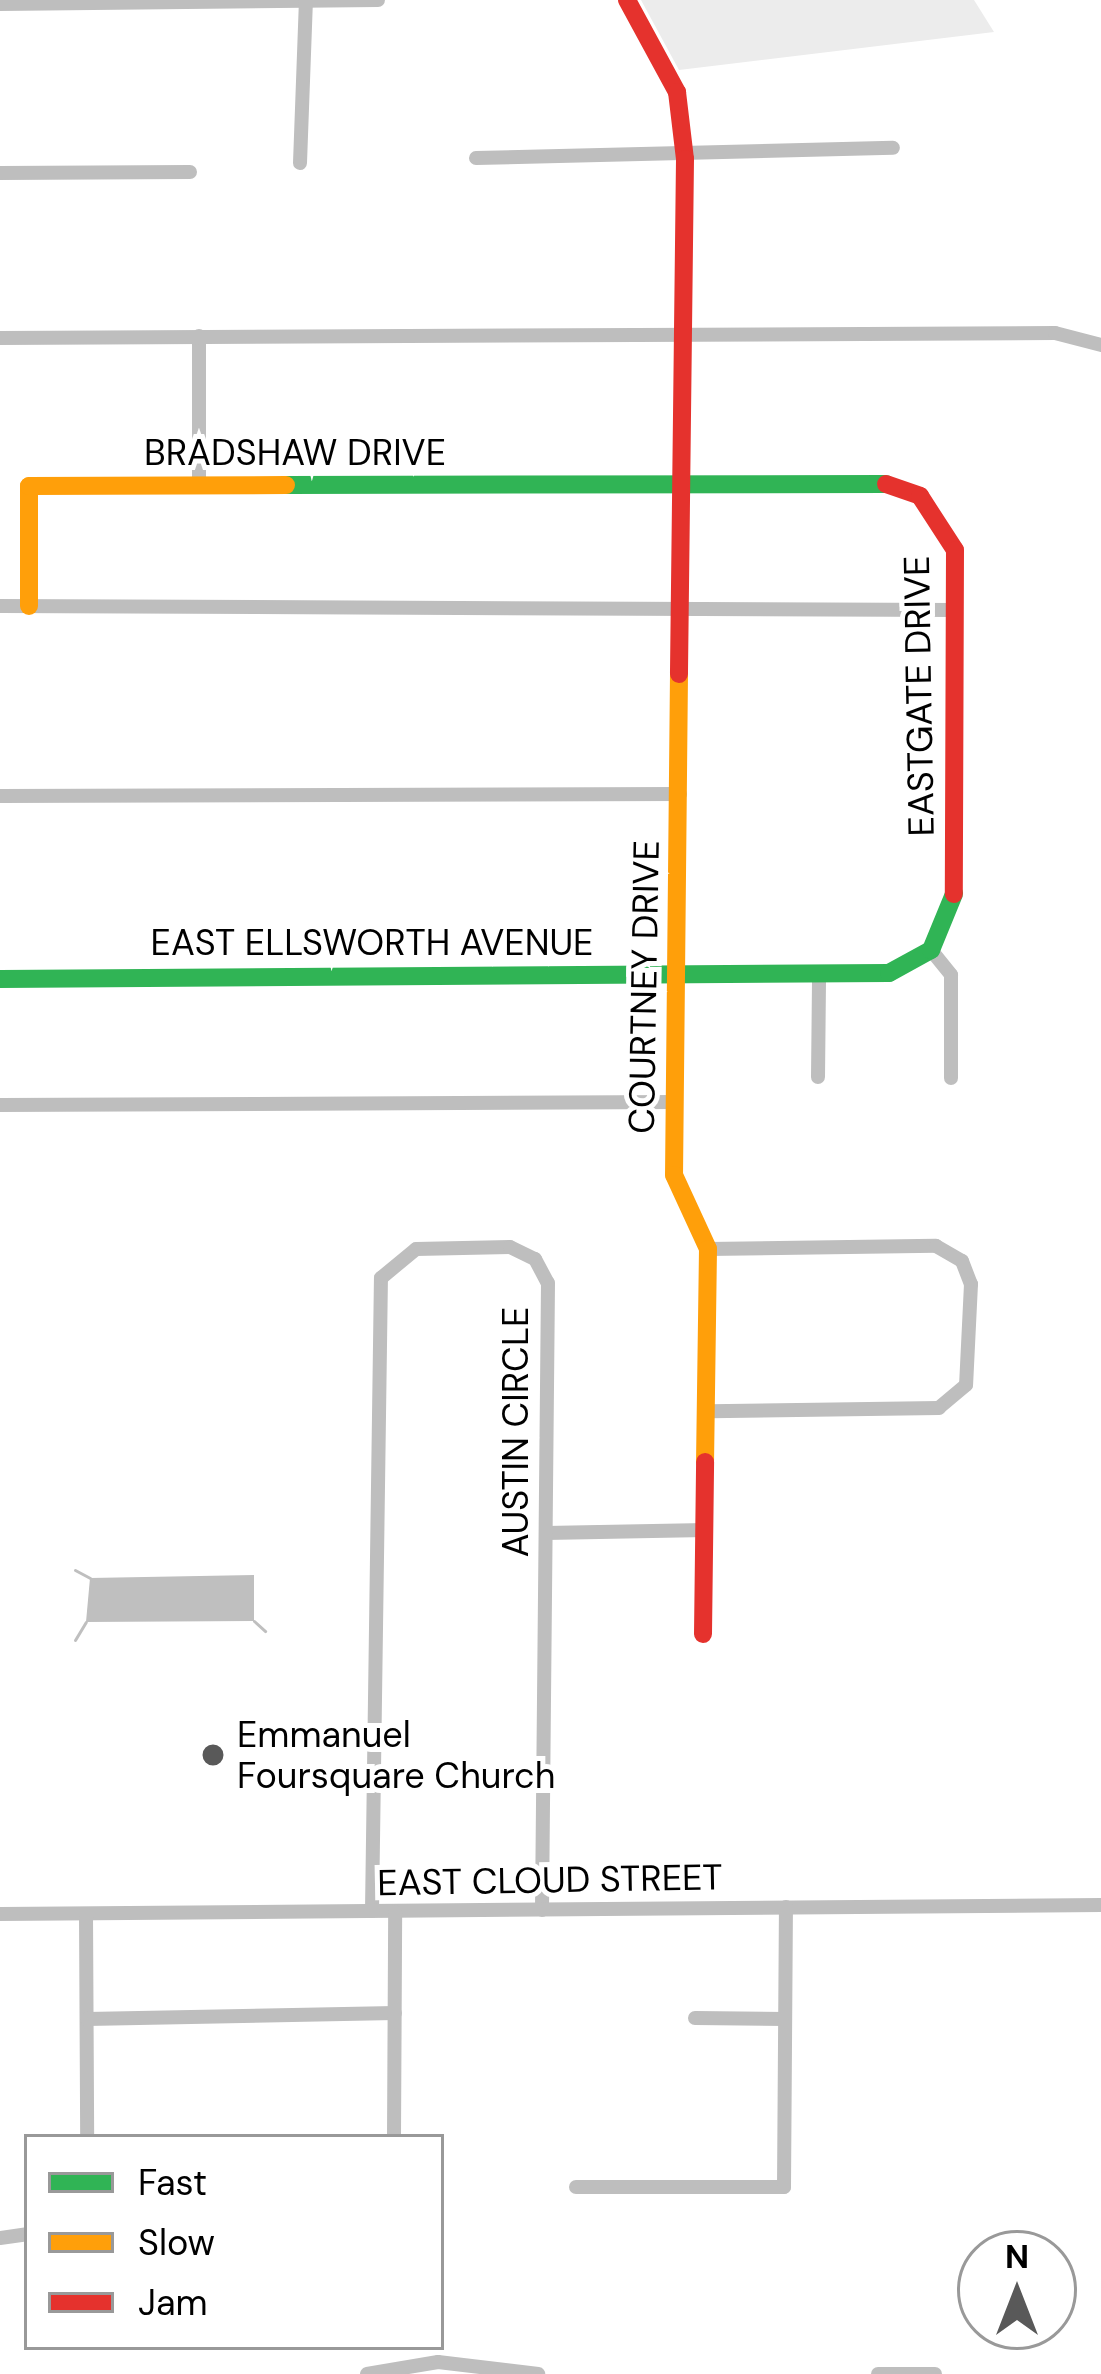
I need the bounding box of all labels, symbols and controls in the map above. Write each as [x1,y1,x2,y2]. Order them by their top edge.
street label: BRADSHAW DRIVE [144,431,446,475]
street label: EASTGATE DRIVE [895,555,943,837]
street label: COURTNEY DRIVE [620,840,668,1134]
street label: EAST ELLSWORTH AVENUE [151,921,593,965]
street label: AUSTIN CIRCLE [494,1307,538,1557]
place label: Emmanuel Foursquare Church [237,1712,555,1797]
marker: Emmanuel Foursquare Church [200,1742,226,1768]
street label: EAST CLOUD STREET [377,1855,723,1905]
legend [24,2134,444,2350]
text: Fast [138,2159,207,2206]
text: Slow [138,2219,215,2266]
north arrow [957,2230,1077,2350]
text: N [1005,2235,1029,2278]
text: Jam [138,2279,208,2326]

